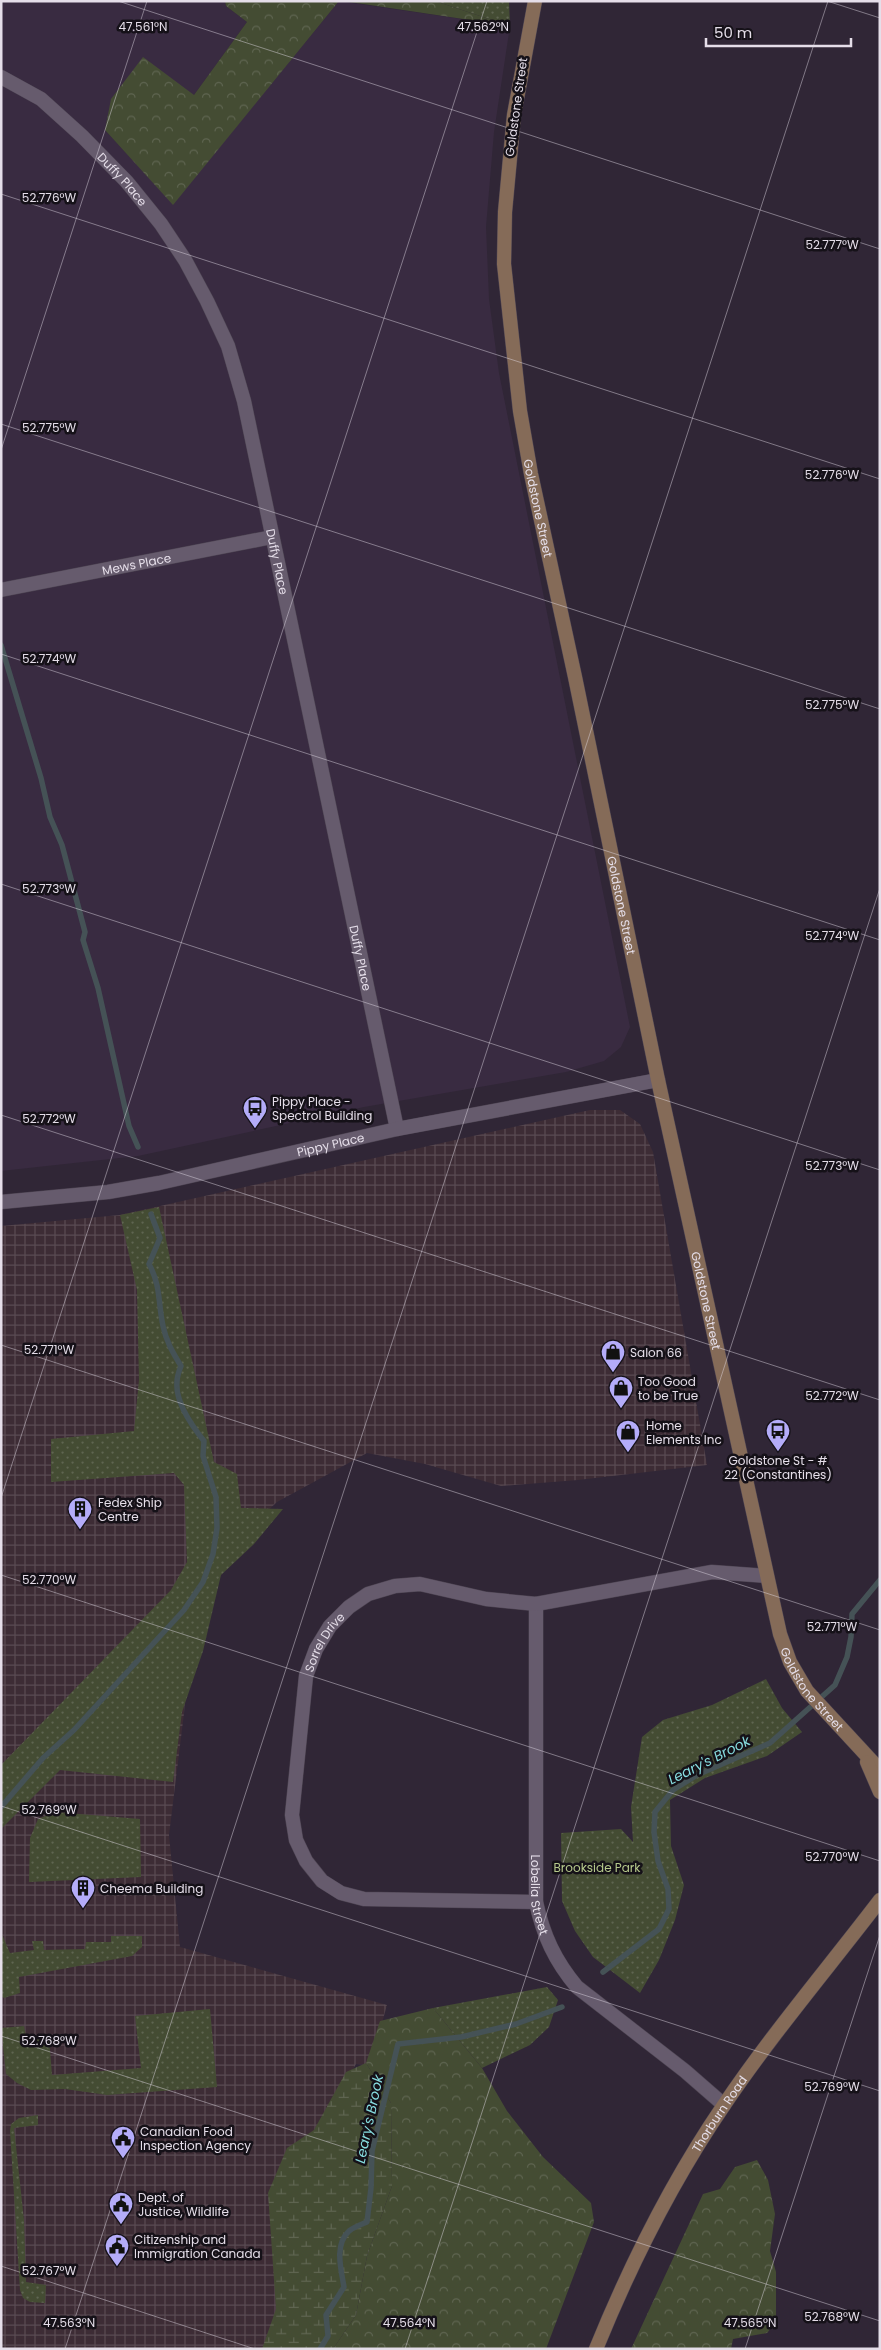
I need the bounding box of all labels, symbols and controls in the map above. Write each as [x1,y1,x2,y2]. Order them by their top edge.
scale bar [706,15,851,47]
text: 47.561°N [119,18,167,35]
text: 47.562°N [457,18,509,35]
text: 50 m [714,22,752,43]
street label: Goldstone Street [501,56,531,158]
street label: Duffy Place [94,148,151,209]
text: 52.776°W [22,189,76,206]
text: 52.777°W [805,236,859,253]
text: 52.775°W [22,419,76,436]
street label: Goldstone Street [520,458,557,559]
text: 52.776°W [805,466,859,483]
street label: Duffy Place [263,527,293,596]
street label: Mews Place [100,548,172,579]
text: 52.774°W [22,650,76,667]
text: 52.775°W [805,696,859,713]
street label: Goldstone Street [604,855,640,956]
text: 52.773°W [22,880,76,897]
street label: Duffy Place [346,923,376,992]
text: 52.774°W [805,927,859,944]
place label: Pippy Place - Spectrol Building [272,1093,372,1124]
bus stop icon: Pippy Place - Spectrol Building [242,1095,268,1129]
text: 52.772°W [22,1110,76,1127]
street label: Pippy Place [295,1128,366,1160]
text: 52.773°W [805,1157,859,1174]
street label: Goldstone Street [687,1250,726,1351]
shop icon: Salon 66 [600,1339,626,1373]
text: 52.771°W [24,1341,75,1358]
place label: Salon 66 [630,1344,682,1361]
place label: Too Good to be True [638,1373,698,1404]
shop icon: Too Good to be True [608,1375,634,1409]
text: 52.772°W [805,1387,859,1404]
place label: Home Elements Inc [646,1417,722,1448]
bus stop icon: Goldstone St - # 22 (Constantines) [765,1418,791,1452]
shop icon: Home Elements Inc [615,1419,641,1453]
place label: Goldstone St - # 22 (Constantines) [724,1452,832,1483]
place label: Fedex Ship Centre [98,1494,162,1525]
building icon: Fedex Ship Centre [67,1496,93,1530]
text: 52.770°W [22,1571,76,1588]
street label: Sorrel Drive [300,1608,348,1674]
text: 52.771°W [807,1618,858,1635]
street label: Goldstone Street [777,1645,848,1734]
water label: Leary's Brook [664,1730,754,1789]
text: 52.769°W [21,1801,77,1818]
text: 52.770°W [805,1848,859,1865]
street label: Lobelia Street [527,1855,553,1937]
park label: Brookside Park [553,1859,641,1876]
building icon: Cheema Building [70,1875,96,1909]
place label: Cheema Building [100,1880,203,1897]
text: 52.768°W [21,2032,77,2049]
water label: Leary's Brook [350,2072,388,2165]
street label: Thorburn Road [687,2072,751,2155]
text: 52.769°W [804,2078,860,2095]
place label: Canadian Food Inspection Agency [140,2123,251,2154]
public building icon: Canadian Food Inspection Agency [110,2125,136,2159]
place label: Dept. of Justice, Wildlife [138,2189,229,2220]
public building icon: Dept. of Justice, Wildlife [108,2191,134,2225]
place label: Citizenship and Immigration Canada [134,2231,261,2262]
public building icon: Citizenship and Immigration Canada [104,2233,130,2267]
text: 52.767°W [22,2262,76,2279]
text: 52.768°W [804,2308,860,2325]
text: 47.563°N [43,2314,95,2331]
text: 47.564°N [383,2314,435,2331]
text: 47.565°N [724,2314,776,2331]

